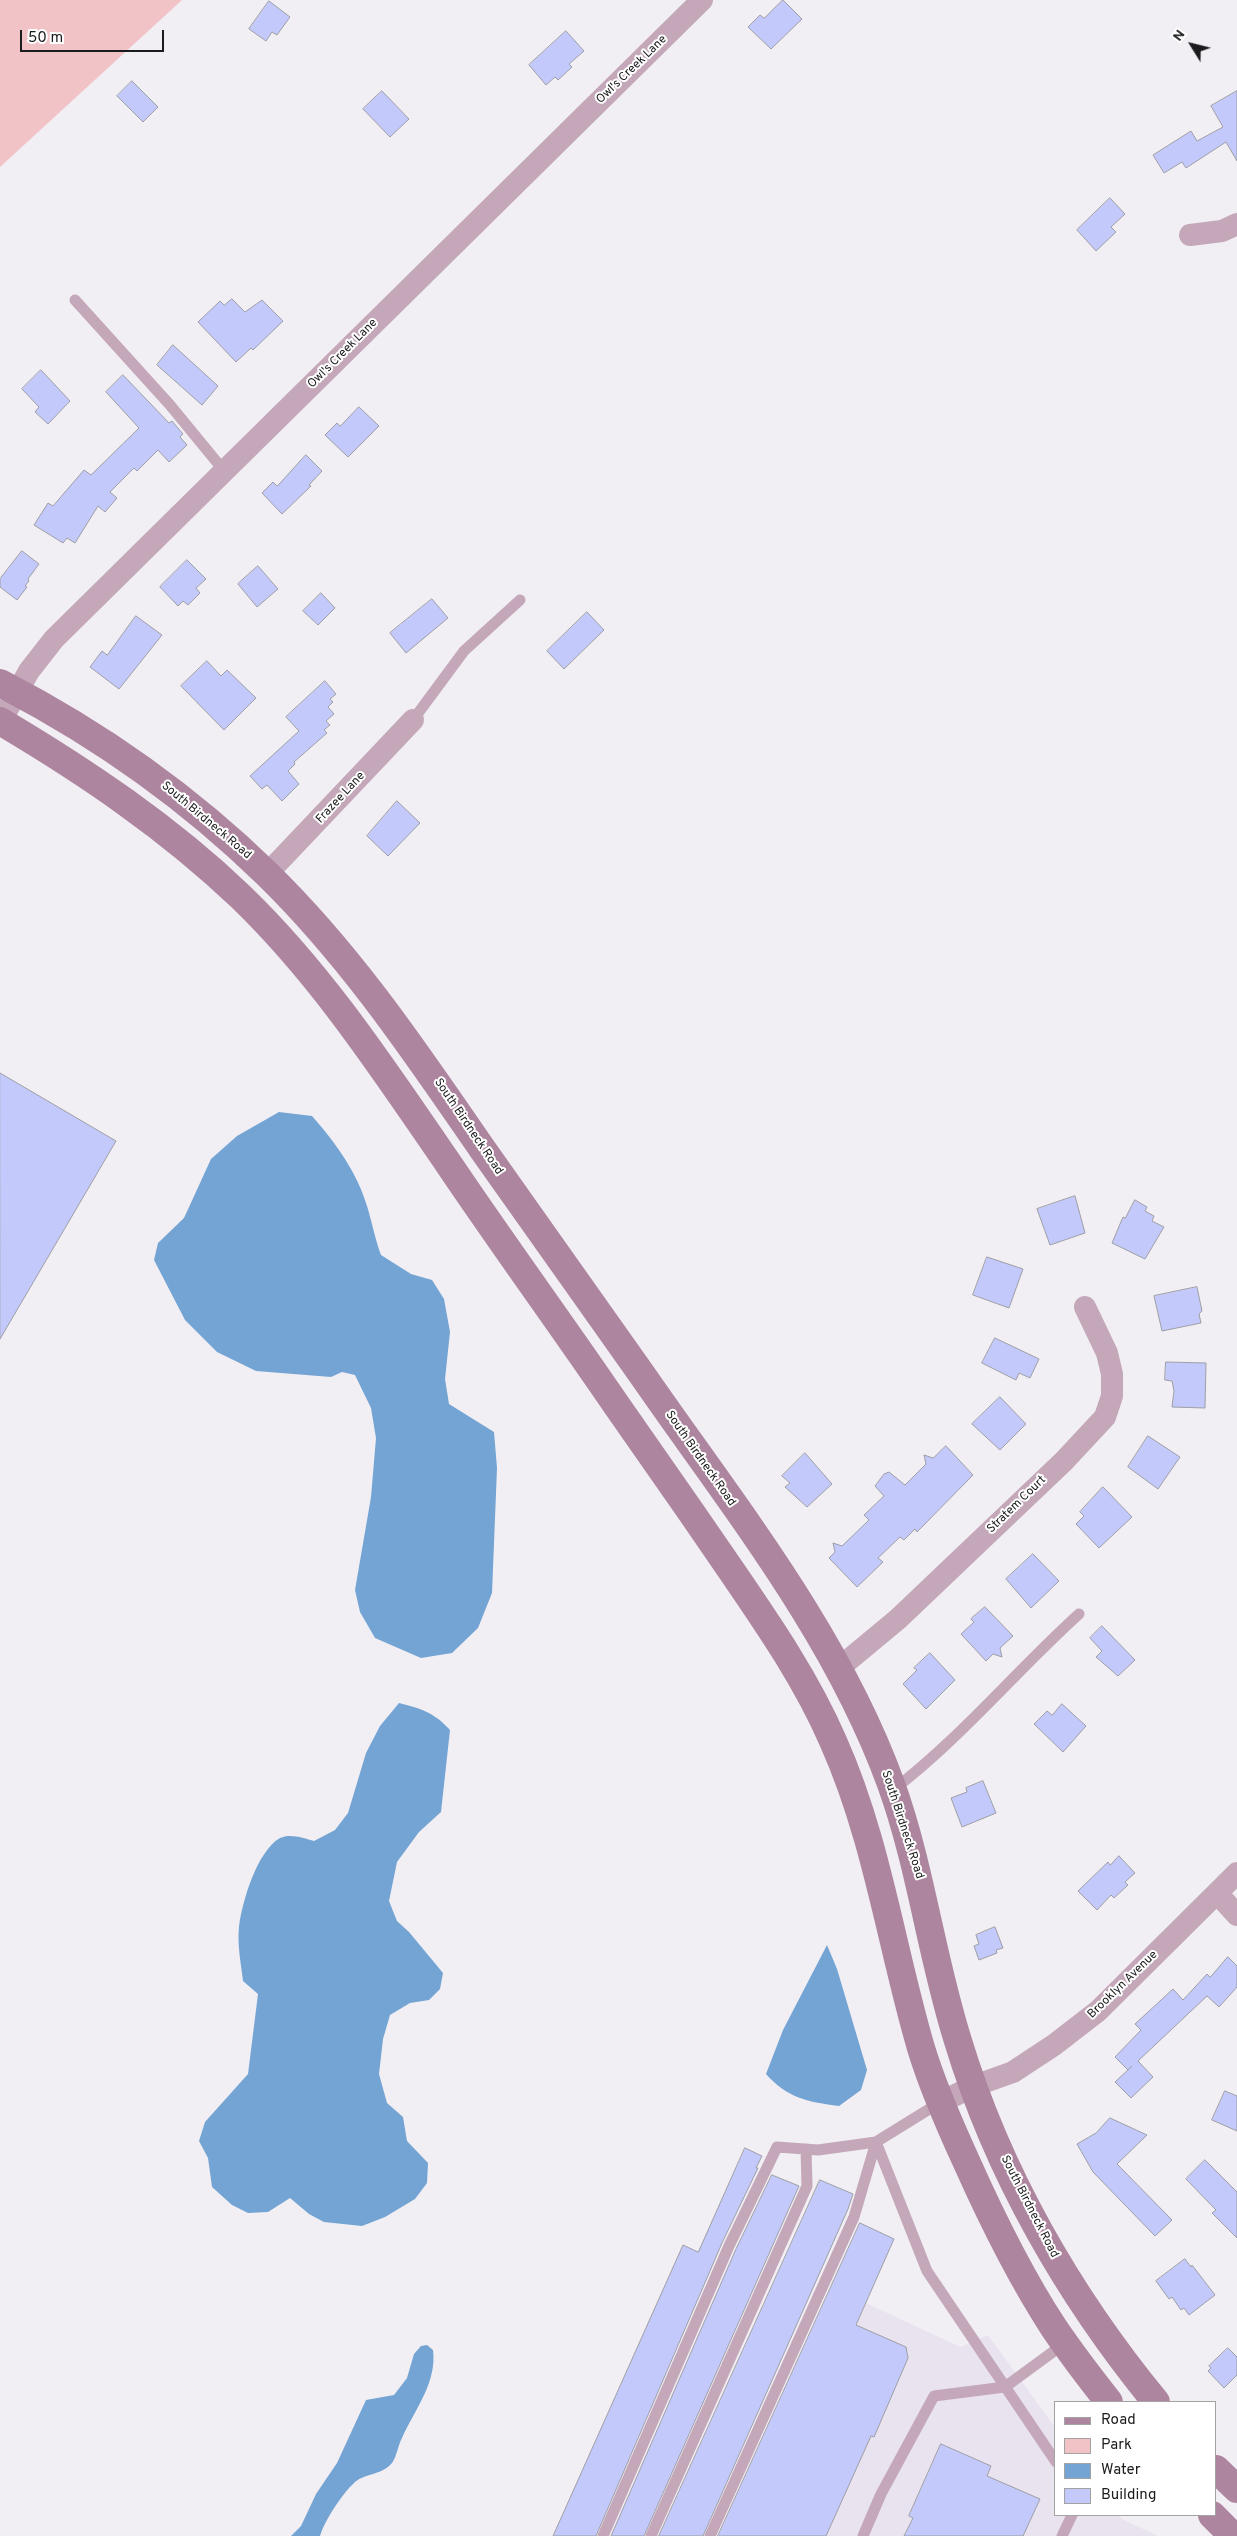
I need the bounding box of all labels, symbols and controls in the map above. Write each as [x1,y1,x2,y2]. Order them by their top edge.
scale bar [22,20,166,52]
north arrow [1167,20,1217,70]
text: N [1170,27,1189,45]
text: 50 m [28,29,63,48]
street label: Owl's Creek Lane [594,33,670,107]
street label: Owl's Creek Lane [305,316,381,392]
street label: Frazee Lane [314,769,368,827]
street label: South Birdneck Road [158,779,254,863]
street label: South Birdneck Road [430,1076,506,1178]
street label: South Birdneck Road [662,1409,738,1509]
street label: Stratem Court [985,1473,1049,1537]
street label: South Birdneck Road [878,1769,926,1881]
street label: Brooklyn Avenue [1085,1948,1161,2022]
street label: South Birdneck Road [997,2153,1061,2261]
legend [1054,2401,1217,2516]
text: Road [1101,2411,1136,2430]
text: Park [1101,2436,1132,2455]
text: Water [1101,2461,1140,2480]
text: Building [1101,2486,1156,2505]

